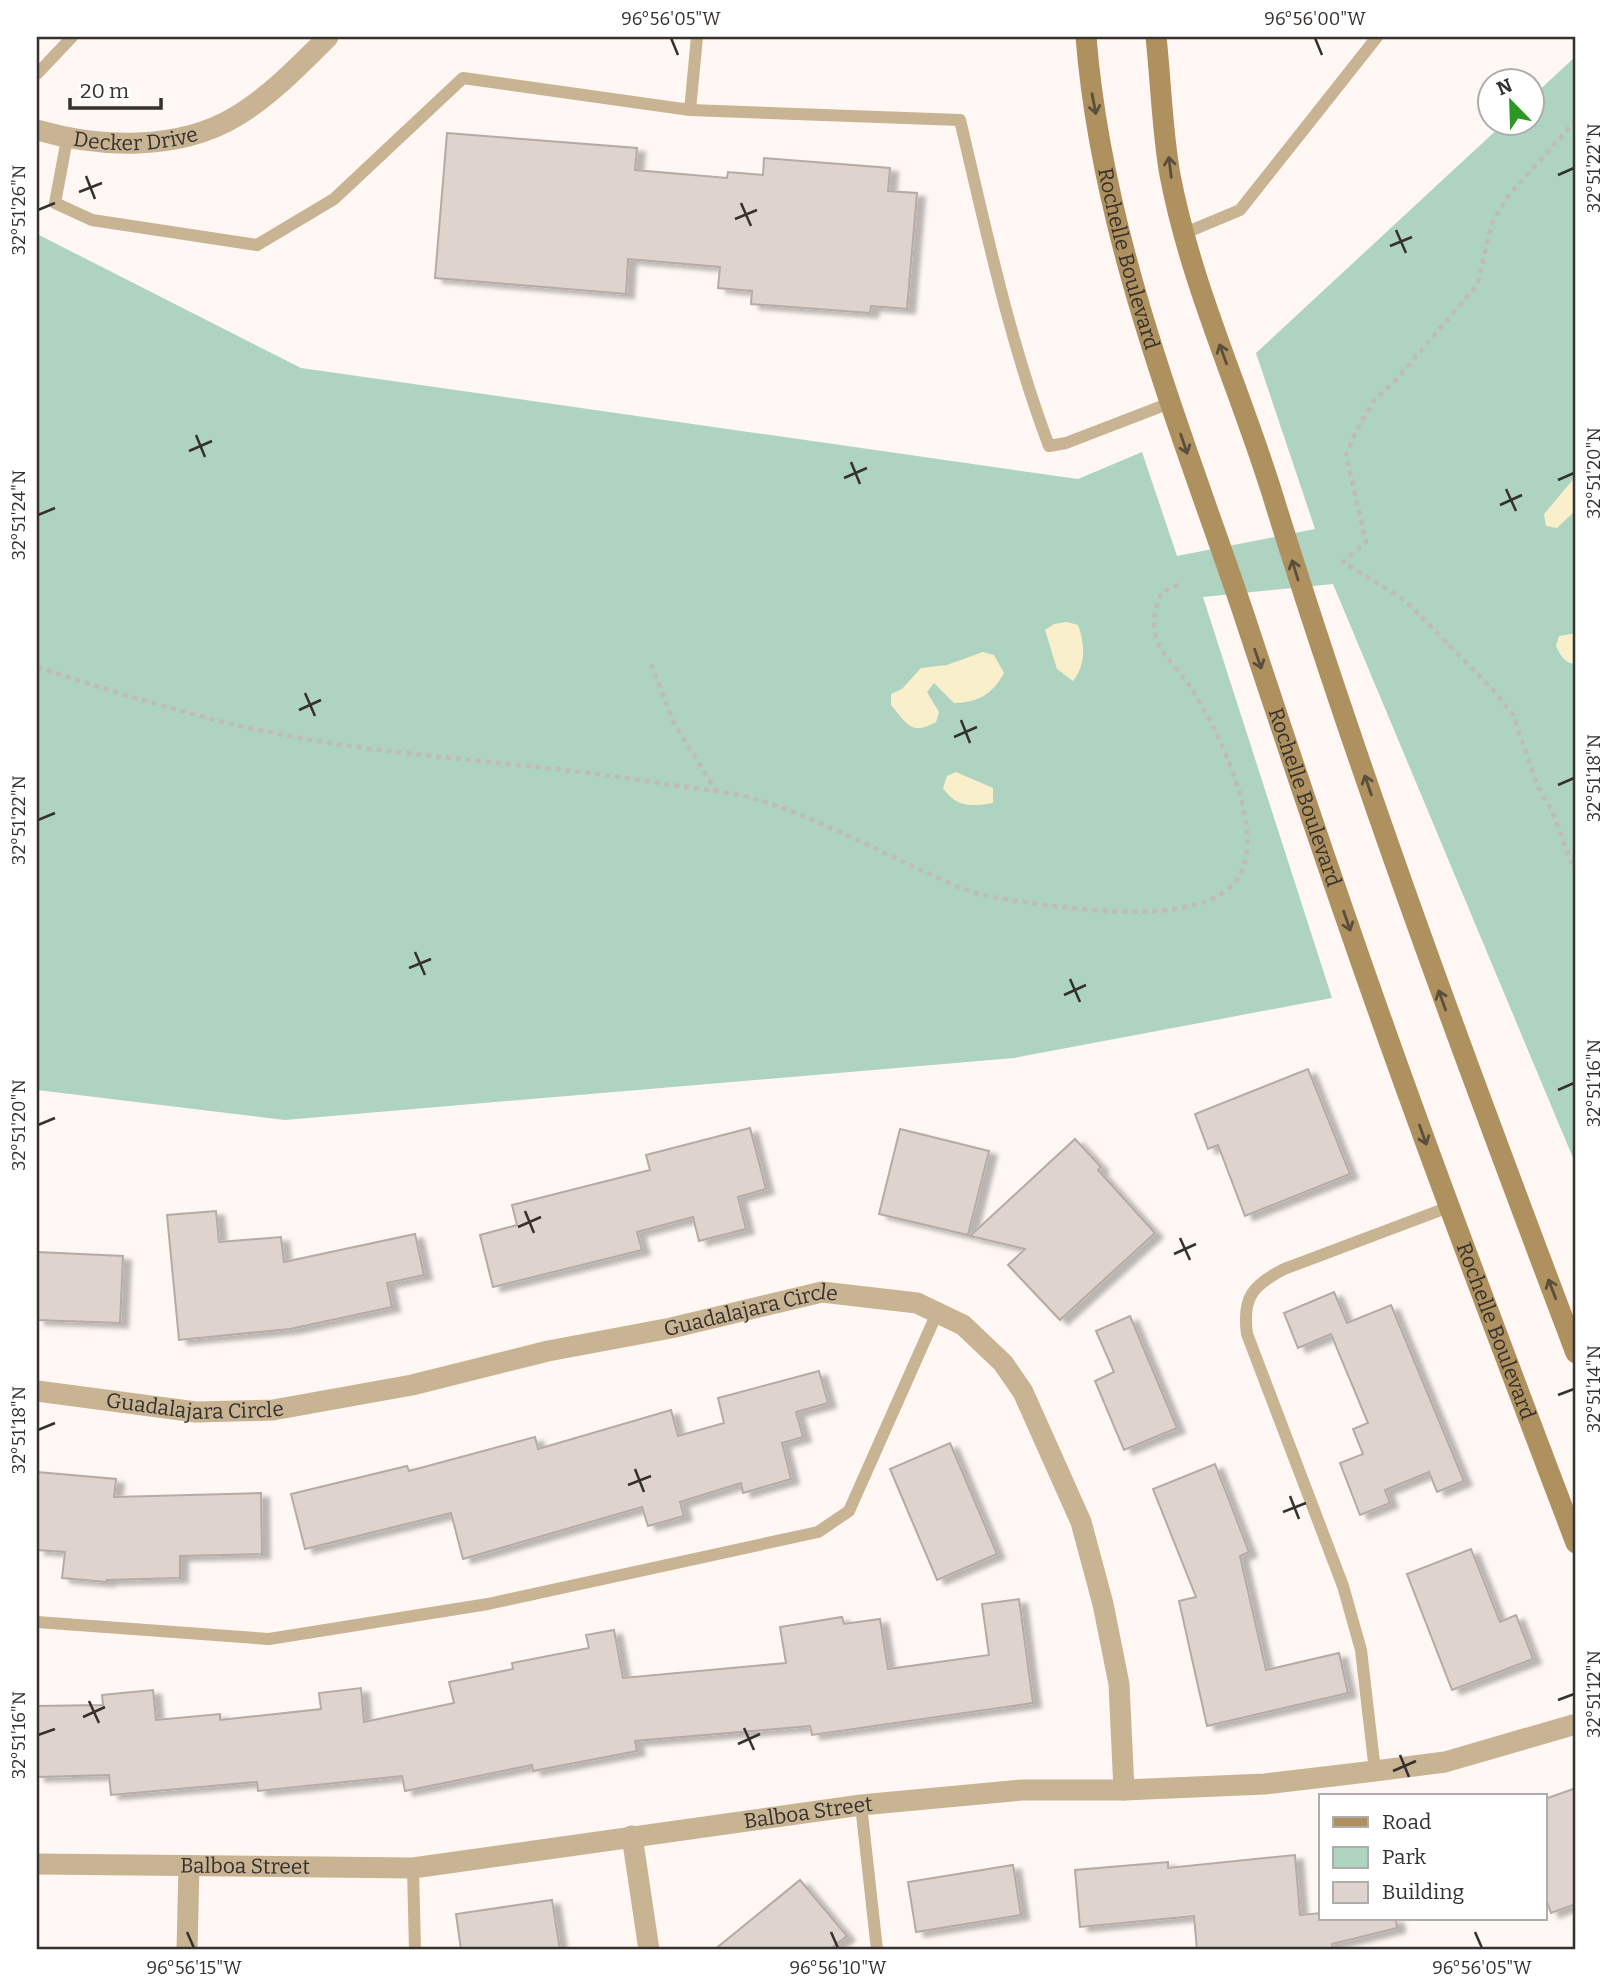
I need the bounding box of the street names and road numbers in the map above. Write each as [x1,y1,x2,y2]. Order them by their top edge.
street label: Decker Drive [72,121,201,156]
street label: Rochelle Boulevard [1092,165,1165,353]
street label: Rochelle Boulevard [1263,704,1347,890]
street label: Rochelle Boulevard [1451,1239,1541,1423]
street label: Guadalajara Circle [661,1279,839,1342]
street label: Guadalajara Circle [105,1387,286,1425]
street label: Balboa Street [742,1791,874,1834]
street label: Balboa Street [180,1853,310,1880]

